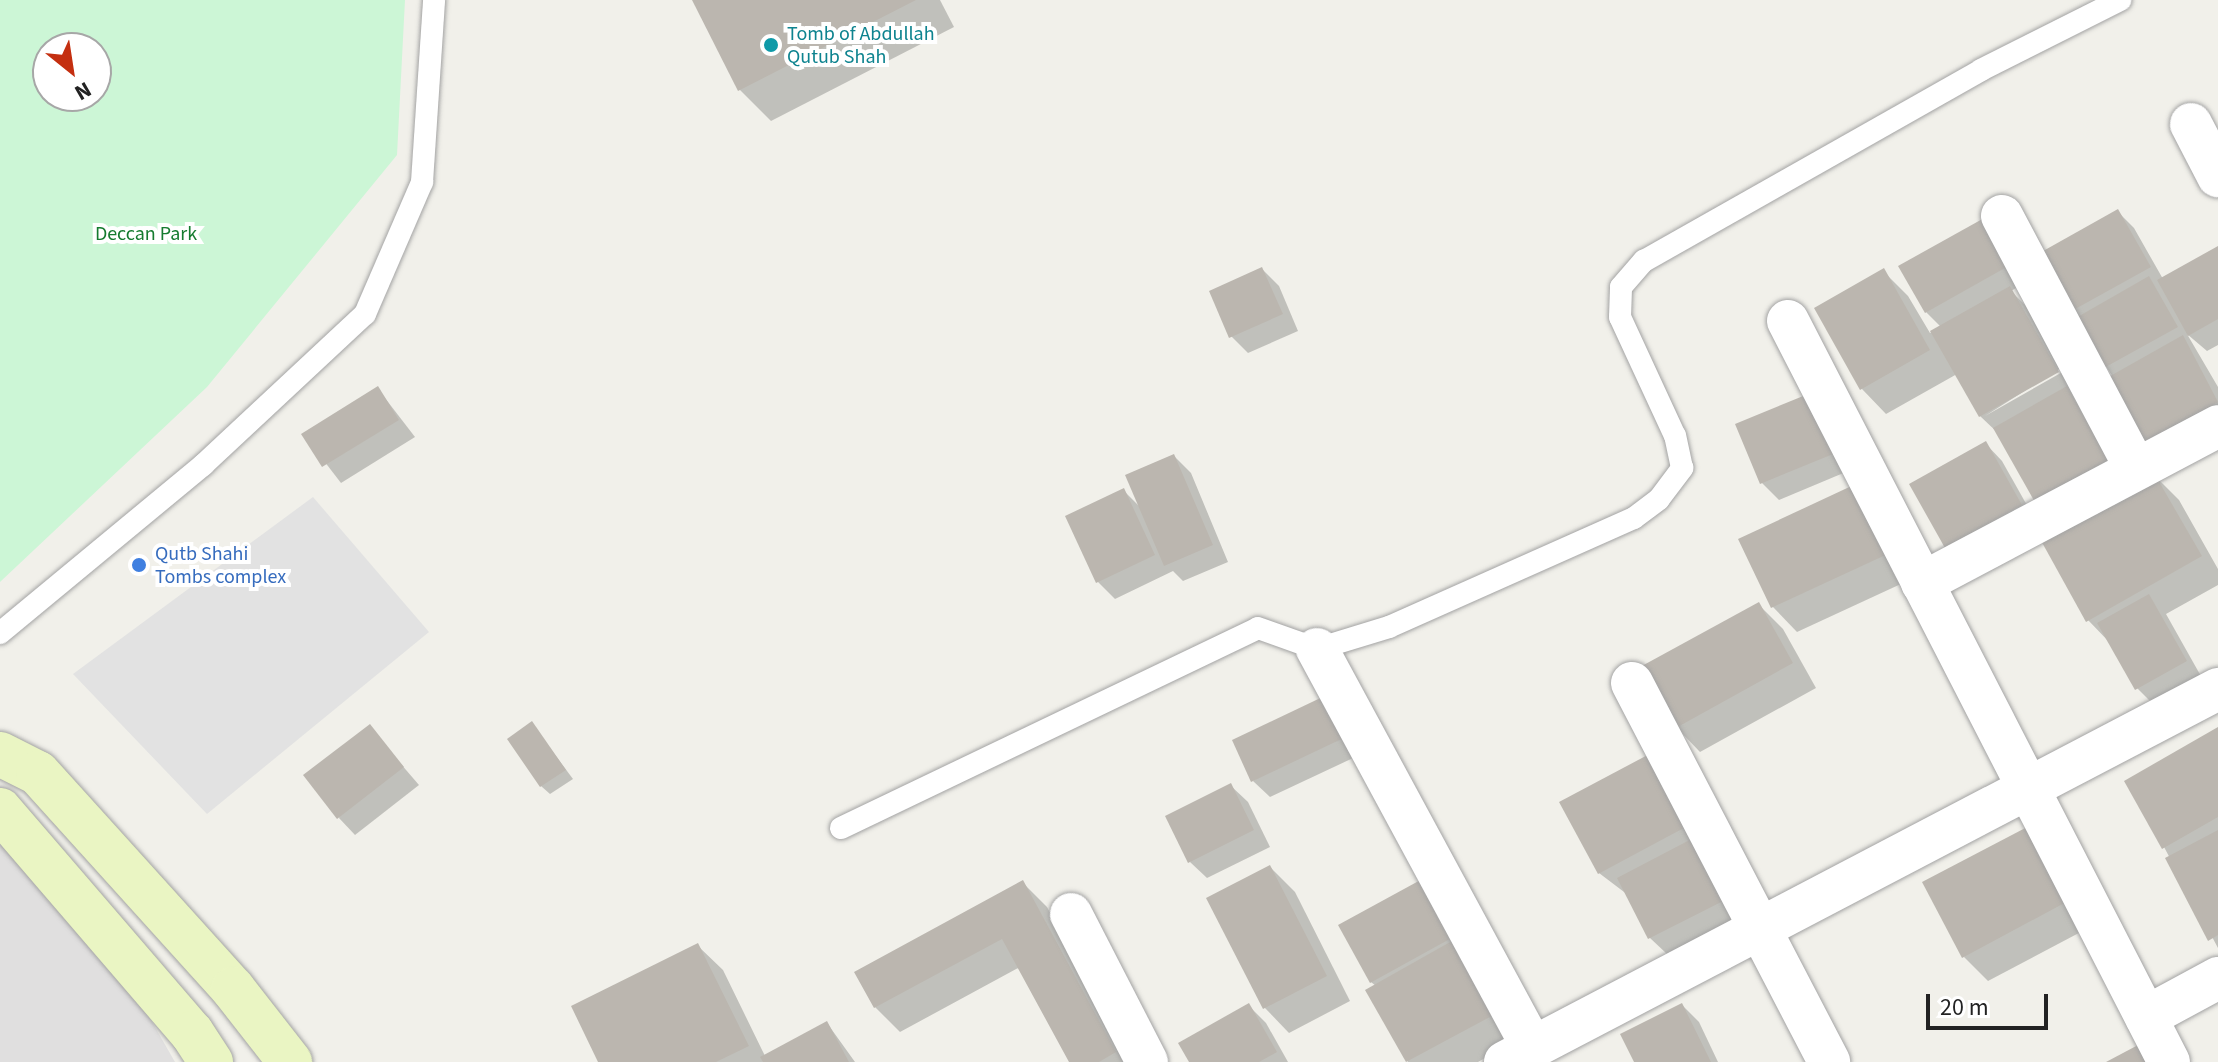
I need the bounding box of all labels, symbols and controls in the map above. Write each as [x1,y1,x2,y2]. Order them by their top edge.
place label: Tomb of Abdullah Qutub Shah [787,22,935,69]
north arrow [32,32,112,112]
marker: Tomb of Abdullah Qutub Shah [762,36,780,54]
text: N [69,74,97,109]
park label: Deccan Park [95,222,197,246]
place label: Qutb Shahi Tombs complex [155,542,286,589]
marker: Qutb Shahi Tombs complex [130,556,148,574]
scale bar [1930,978,2052,1028]
text: 20 m [1940,990,1989,1025]

